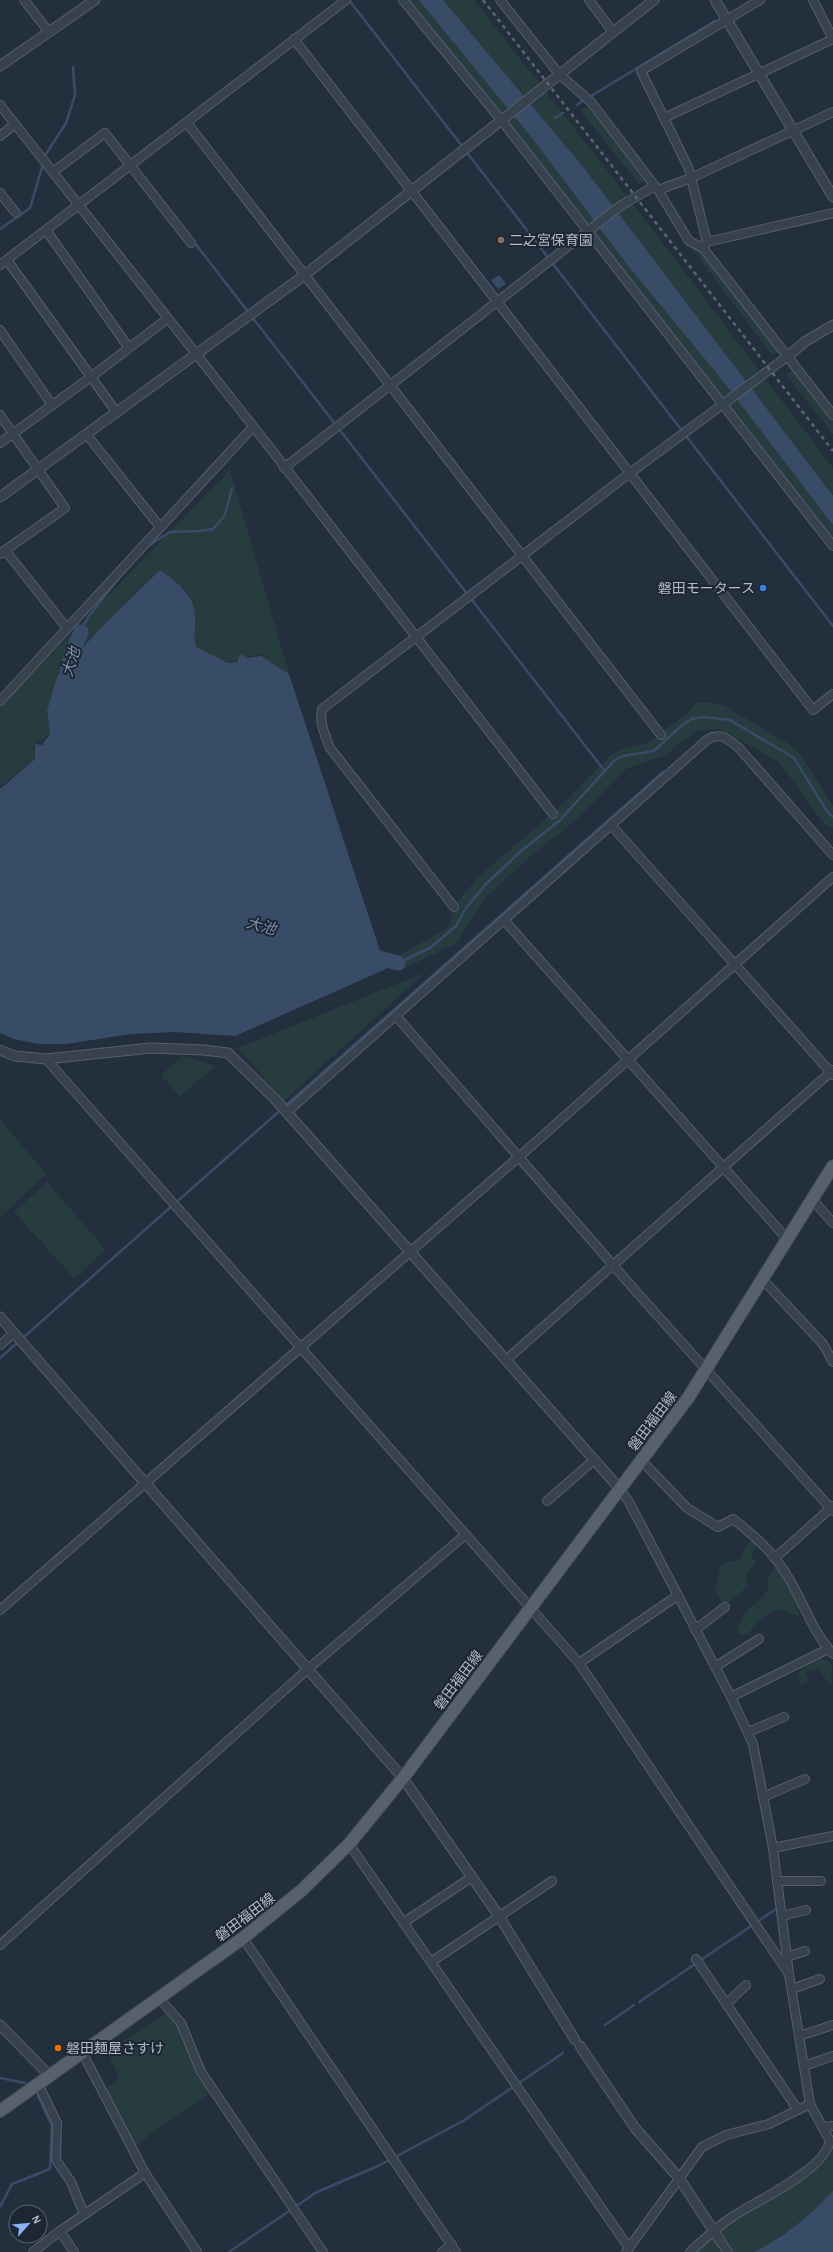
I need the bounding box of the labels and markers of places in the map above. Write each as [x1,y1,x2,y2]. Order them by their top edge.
place label: 二之宮保育園 [509,233,593,248]
marker: 二之宮保育園 [496,235,506,245]
place label: 磐田モータース [658,581,755,596]
marker: 磐田モータース [758,583,768,593]
place label: 磐田麺屋さすけ [66,2041,164,2056]
marker: 磐田麺屋さすけ [53,2043,63,2053]

